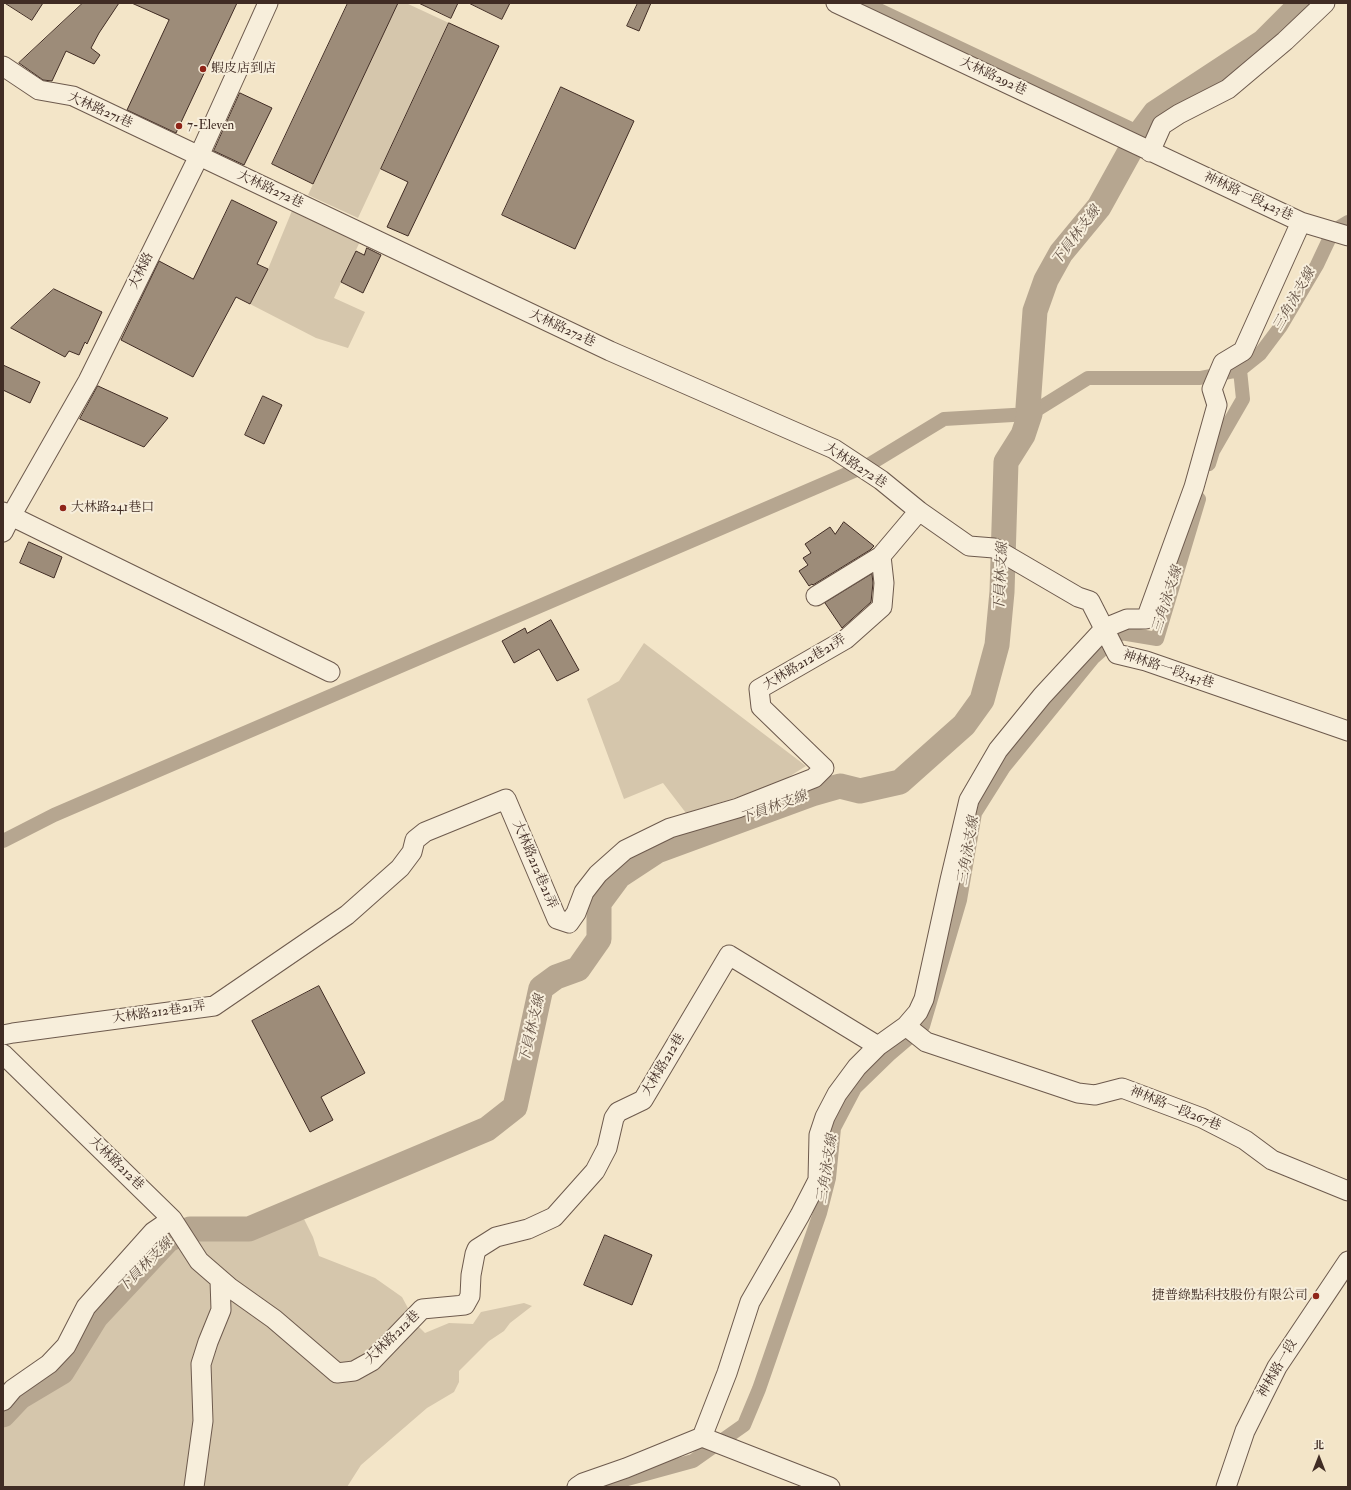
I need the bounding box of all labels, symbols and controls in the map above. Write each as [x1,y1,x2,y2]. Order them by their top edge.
street label: 大林路292巷 [957,55,1029,99]
place label: 蝦皮店到店 [211,61,276,77]
marker: 蝦皮店到店 [198,64,208,74]
street label: 大林路271巷 [65,90,135,132]
place label: 7-Eleven [187,118,234,134]
marker: 7-Eleven [174,121,184,131]
street label: 大林路272巷 [234,168,306,212]
street label: 神林路一段423巷 [1201,170,1295,224]
water label: 下員林支線 [1049,203,1105,269]
street label: 大林路 [126,250,158,292]
water label: 三角泳支線 [1270,265,1320,335]
street label: 大林路272巷 [526,307,598,351]
street label: 大林路272巷 [821,440,889,492]
place label: 大林路241巷口 [71,500,154,516]
marker: 大林路241巷口 [58,503,68,513]
water label: 下員林支線 [992,542,1012,612]
water label: 三角泳支線 [1149,564,1187,636]
street label: 大林路212巷21弄 [761,632,849,694]
street label: 神林路一段343巷 [1120,648,1216,692]
water label: 下員林支線 [738,788,810,828]
water label: 三角泳支線 [955,815,983,887]
street label: 大林路212巷21弄 [508,819,560,911]
water label: 下員林支線 [517,993,549,1065]
street label: 大林路212巷21弄 [111,999,207,1027]
street label: 大林路212巷 [639,1031,689,1099]
street label: 神林路一段267巷 [1127,1084,1223,1134]
water label: 三角泳支線 [814,1133,842,1205]
street label: 大林路212巷 [85,1134,147,1194]
water label: 下員林支線 [115,1235,177,1297]
place label: 捷普綠點科技股份有限公司 [1152,1288,1308,1304]
marker: 捷普綠點科技股份有限公司 [1311,1291,1321,1301]
street label: 大林路212巷 [362,1308,424,1368]
street label: 神林路一段 [1255,1337,1301,1401]
north arrow [1299,1438,1339,1478]
text: 北 [1314,1439,1325,1452]

